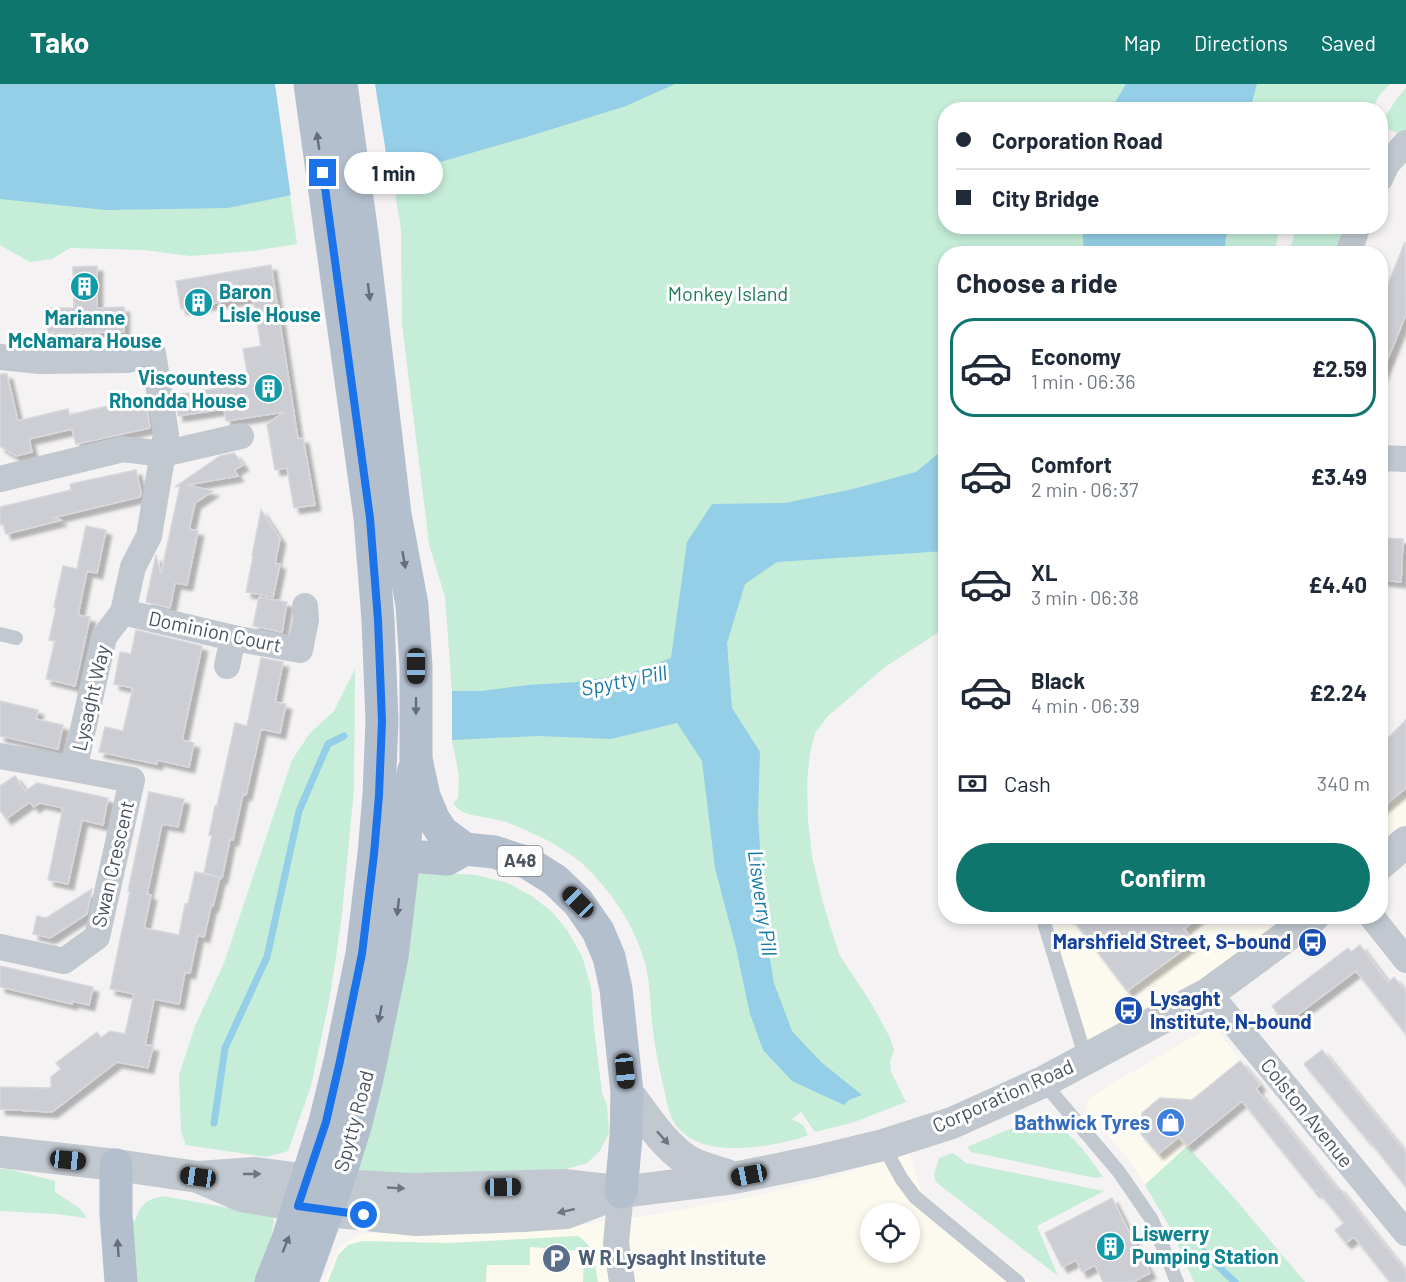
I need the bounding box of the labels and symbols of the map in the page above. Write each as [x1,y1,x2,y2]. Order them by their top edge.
one-way arrow [314,131,323,150]
callout: 1 min [344,152,443,194]
route end [309,159,336,186]
building icon: Marianne McNamara House [69,271,101,303]
place label: Baron Lisle House [219,279,321,326]
park label: Monkey Island [668,281,788,305]
one-way arrow [364,283,374,302]
building icon: Baron Lisle House [182,287,214,319]
place label: Marianne McNamara House [8,305,162,352]
place label: Viscountess Rhondda House [109,365,247,412]
building icon: Viscountess Rhondda House [252,373,284,405]
one-way arrow [399,550,408,569]
street label: Dominion Court [147,605,284,657]
street label: Lysaght Way [66,642,114,753]
car [407,648,425,684]
water label: Spytty Pill [578,659,669,700]
one-way arrow [411,696,421,715]
street label: Swan Crescent [86,798,138,930]
road number: A48 [498,846,542,876]
water label: Liswerry Pill [744,848,783,958]
car [559,883,597,921]
one-way arrow [393,897,402,916]
bus stop icon: Marshfield Street, S-bound [1296,926,1328,958]
place label: Marshfield Street, S-bound [1053,929,1291,953]
place label: Lysaght Institute, N-bound [1150,986,1312,1033]
bus stop icon: Lysaght Institute, N-bound [1113,994,1145,1026]
one-way arrow [375,1005,384,1024]
car [614,1052,636,1090]
street label: Corporation Road [928,1053,1077,1137]
street label: Colston Avenue [1256,1053,1359,1172]
street label: Spytty Road [328,1068,378,1174]
shop icon: Bathwick Tyres [1155,1107,1187,1139]
place label: Bathwick Tyres [1014,1110,1150,1134]
one-way arrow [656,1130,669,1145]
car [49,1149,87,1171]
car [730,1163,768,1187]
car [179,1166,217,1188]
one-way arrow [243,1169,262,1179]
car [485,1178,521,1196]
one-way arrow [386,1184,405,1193]
route start [350,1201,377,1228]
one-way arrow [557,1207,575,1217]
place label: Liswerry Pumping Station [1132,1221,1279,1268]
building icon: Liswerry Pumping Station [1095,1230,1127,1262]
one-way arrow [281,1235,291,1253]
one-way arrow [113,1238,123,1257]
parking icon: W R Lysaght Institute [541,1242,573,1274]
place label: W R Lysaght Institute [578,1245,766,1269]

